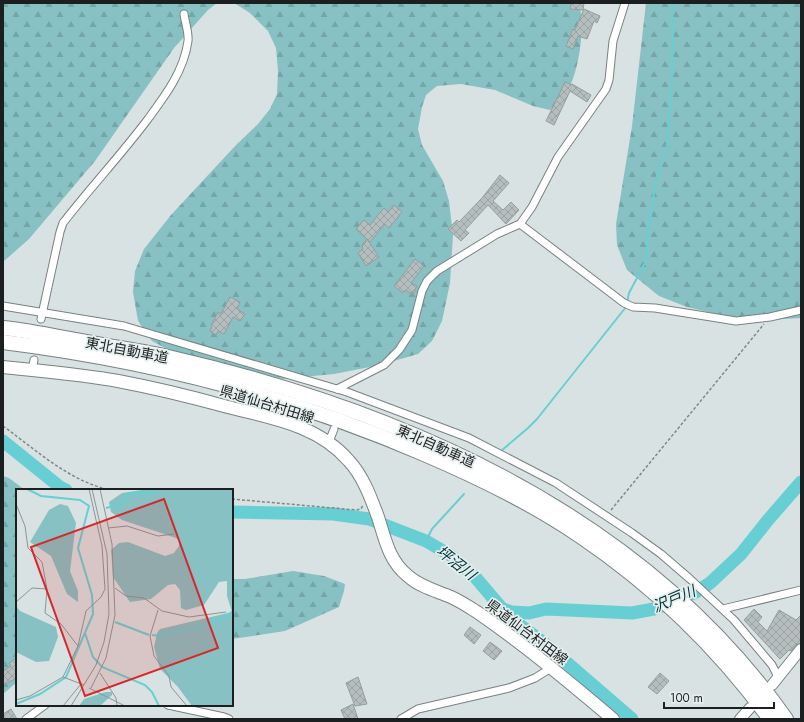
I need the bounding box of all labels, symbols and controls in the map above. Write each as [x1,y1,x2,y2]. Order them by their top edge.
street label: 東北自動車道 [84,332,170,368]
street label: 県道仙台村田線 [217,380,317,428]
street label: 東北自動車道 [394,420,478,472]
inset map [16,489,233,706]
water label: 坪沼川 [431,540,482,587]
water label: 沢戸川 [649,579,701,618]
street label: 県道仙台村田線 [482,595,572,669]
scale bar [664,684,774,710]
text: 100 m [670,689,703,707]

